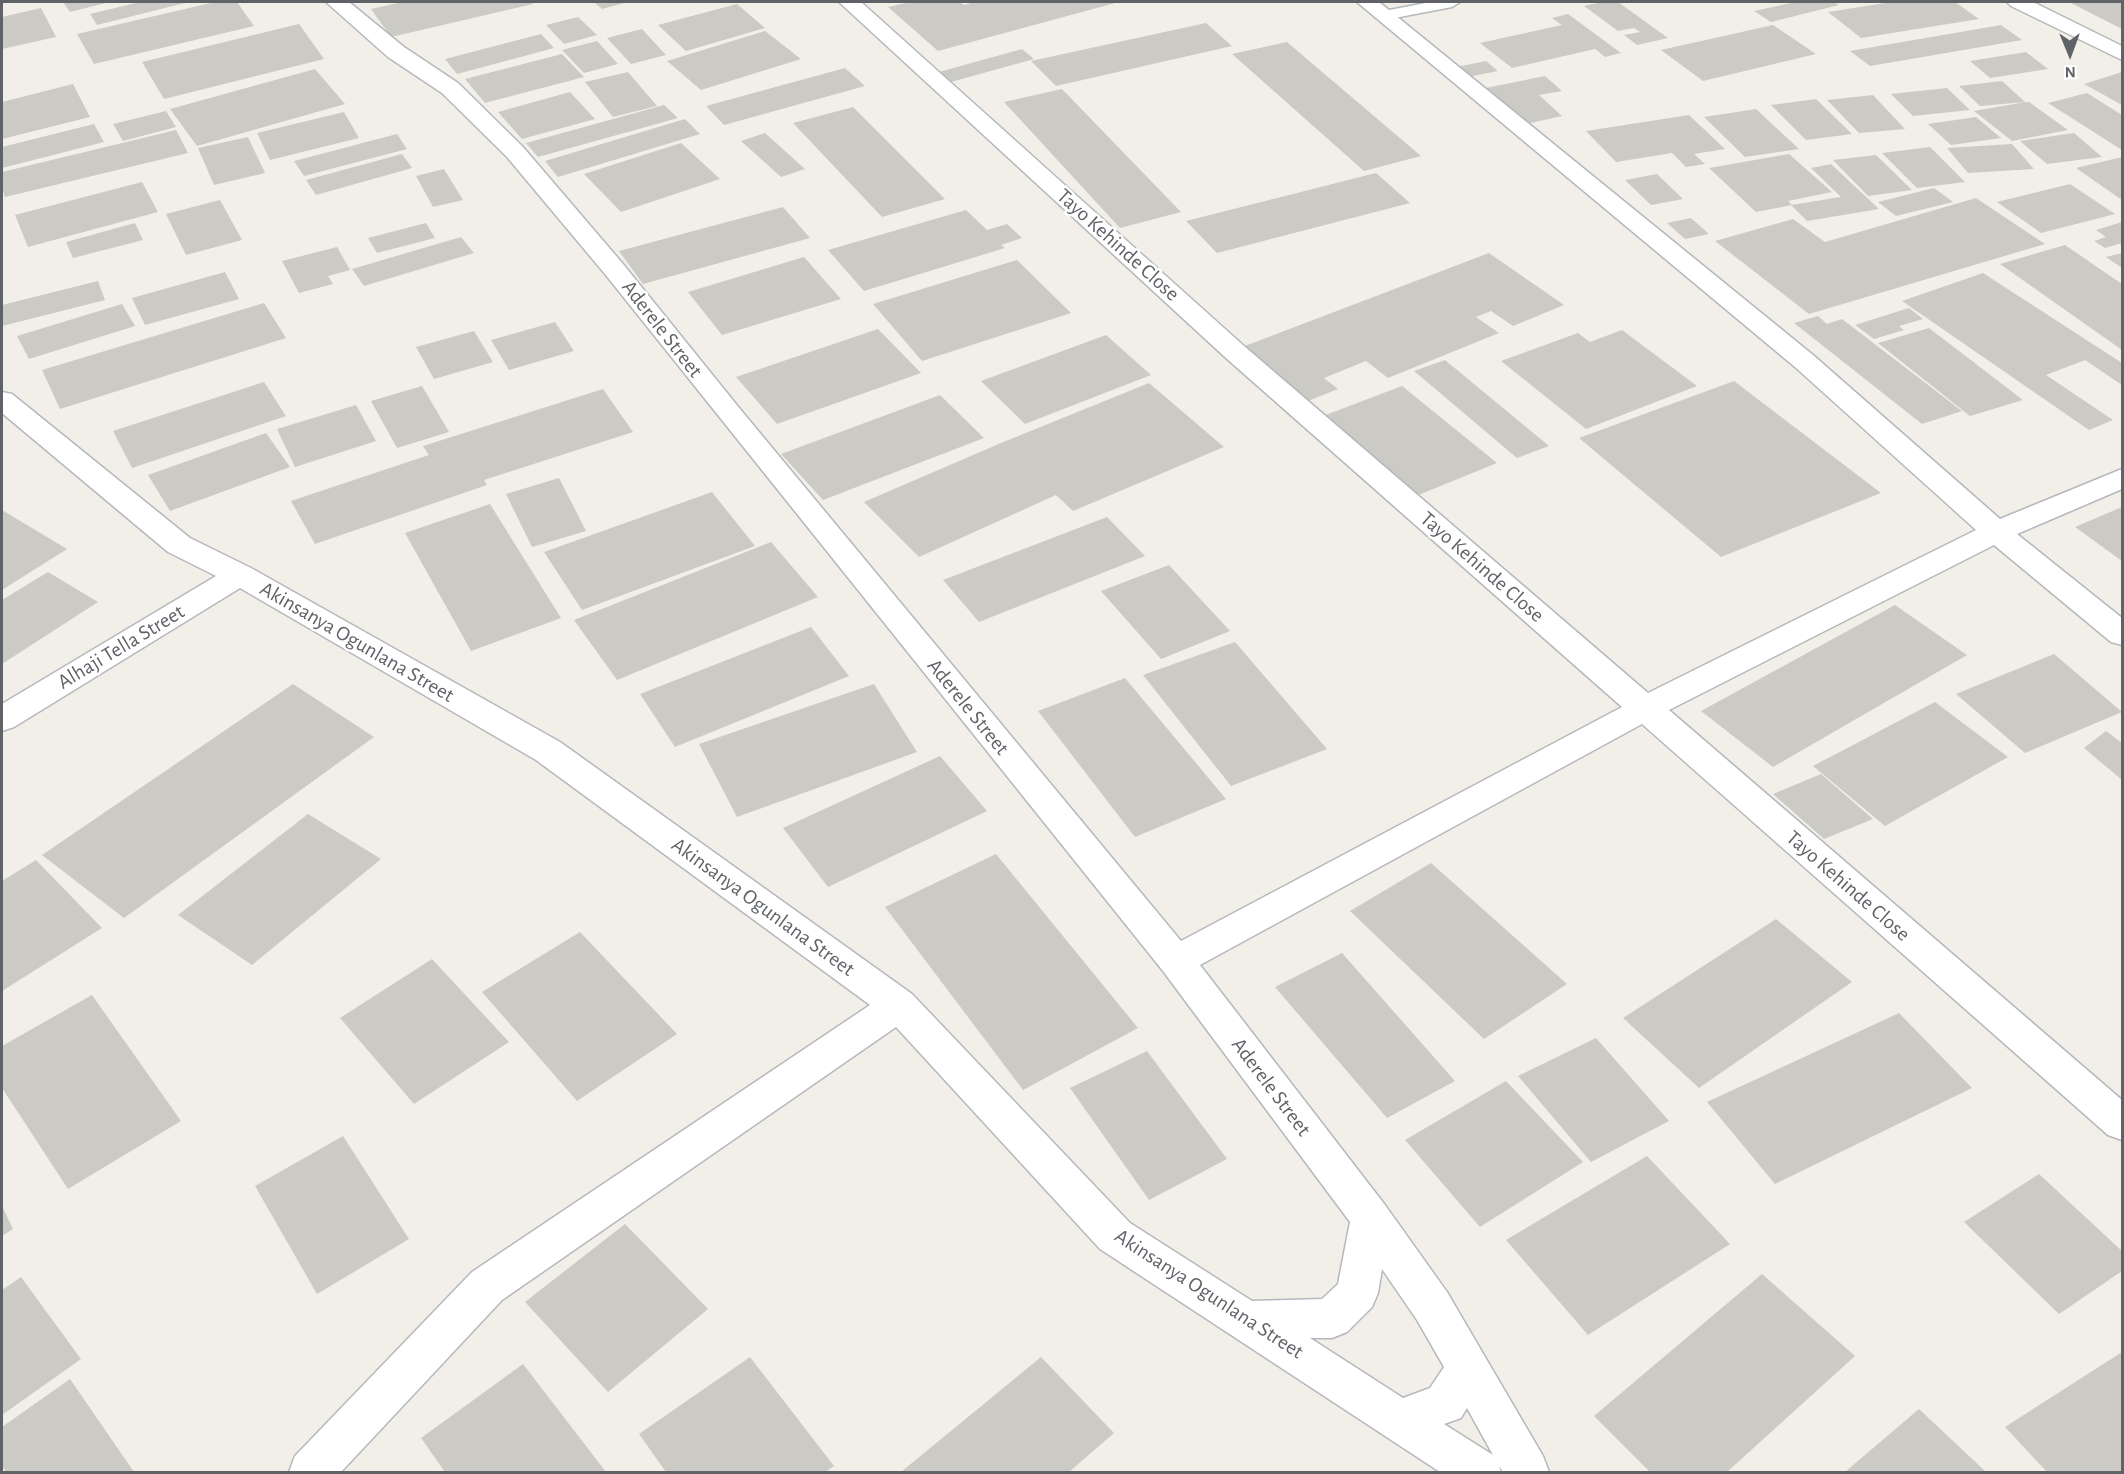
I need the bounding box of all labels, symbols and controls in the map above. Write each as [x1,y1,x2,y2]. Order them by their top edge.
north arrow [2040,24,2100,84]
text: N [2065,64,2076,80]
street label: Tayo Kehinde Close [1052,183,1184,307]
street label: Aderele Street [616,275,708,383]
street label: Tayo Kehinde Close [1415,506,1549,628]
street label: Akinsanya Ogunlana Street [255,576,459,708]
street label: Alhaji Tella Street [53,599,189,695]
street label: Aderele Street [922,654,1014,760]
street label: Tayo Kehinde Close [1781,825,1915,947]
street label: Akinsanya Ogunlana Street [667,832,859,982]
street label: Aderele Street [1226,1033,1316,1141]
street label: Akinsanya Ogunlana Street [1110,1223,1308,1365]

